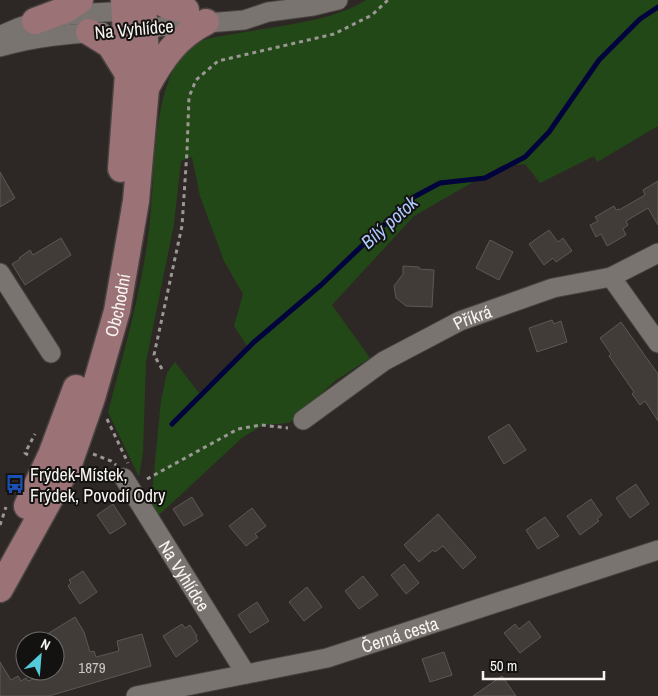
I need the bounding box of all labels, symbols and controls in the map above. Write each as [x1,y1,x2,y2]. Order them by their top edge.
street label: Na Vyhlídce [94,13,174,45]
water label: Bílý potok [355,189,424,255]
street label: Obchodní [98,271,136,340]
street label: Příkrá [448,298,495,335]
place label: Frýdek-Místek, Frýdek, Povodí Odry [30,462,166,508]
bus stop icon: Frýdek-Místek, Frýdek, Povodí Odry [4,473,26,495]
street label: Na Vyhlídce [153,535,216,616]
street label: Černá cesta [358,610,441,659]
north arrow [15,631,65,681]
text: N [38,634,53,654]
scale bar [483,648,604,680]
text: 50 m [490,655,517,676]
house number: 1879 [78,657,106,678]

